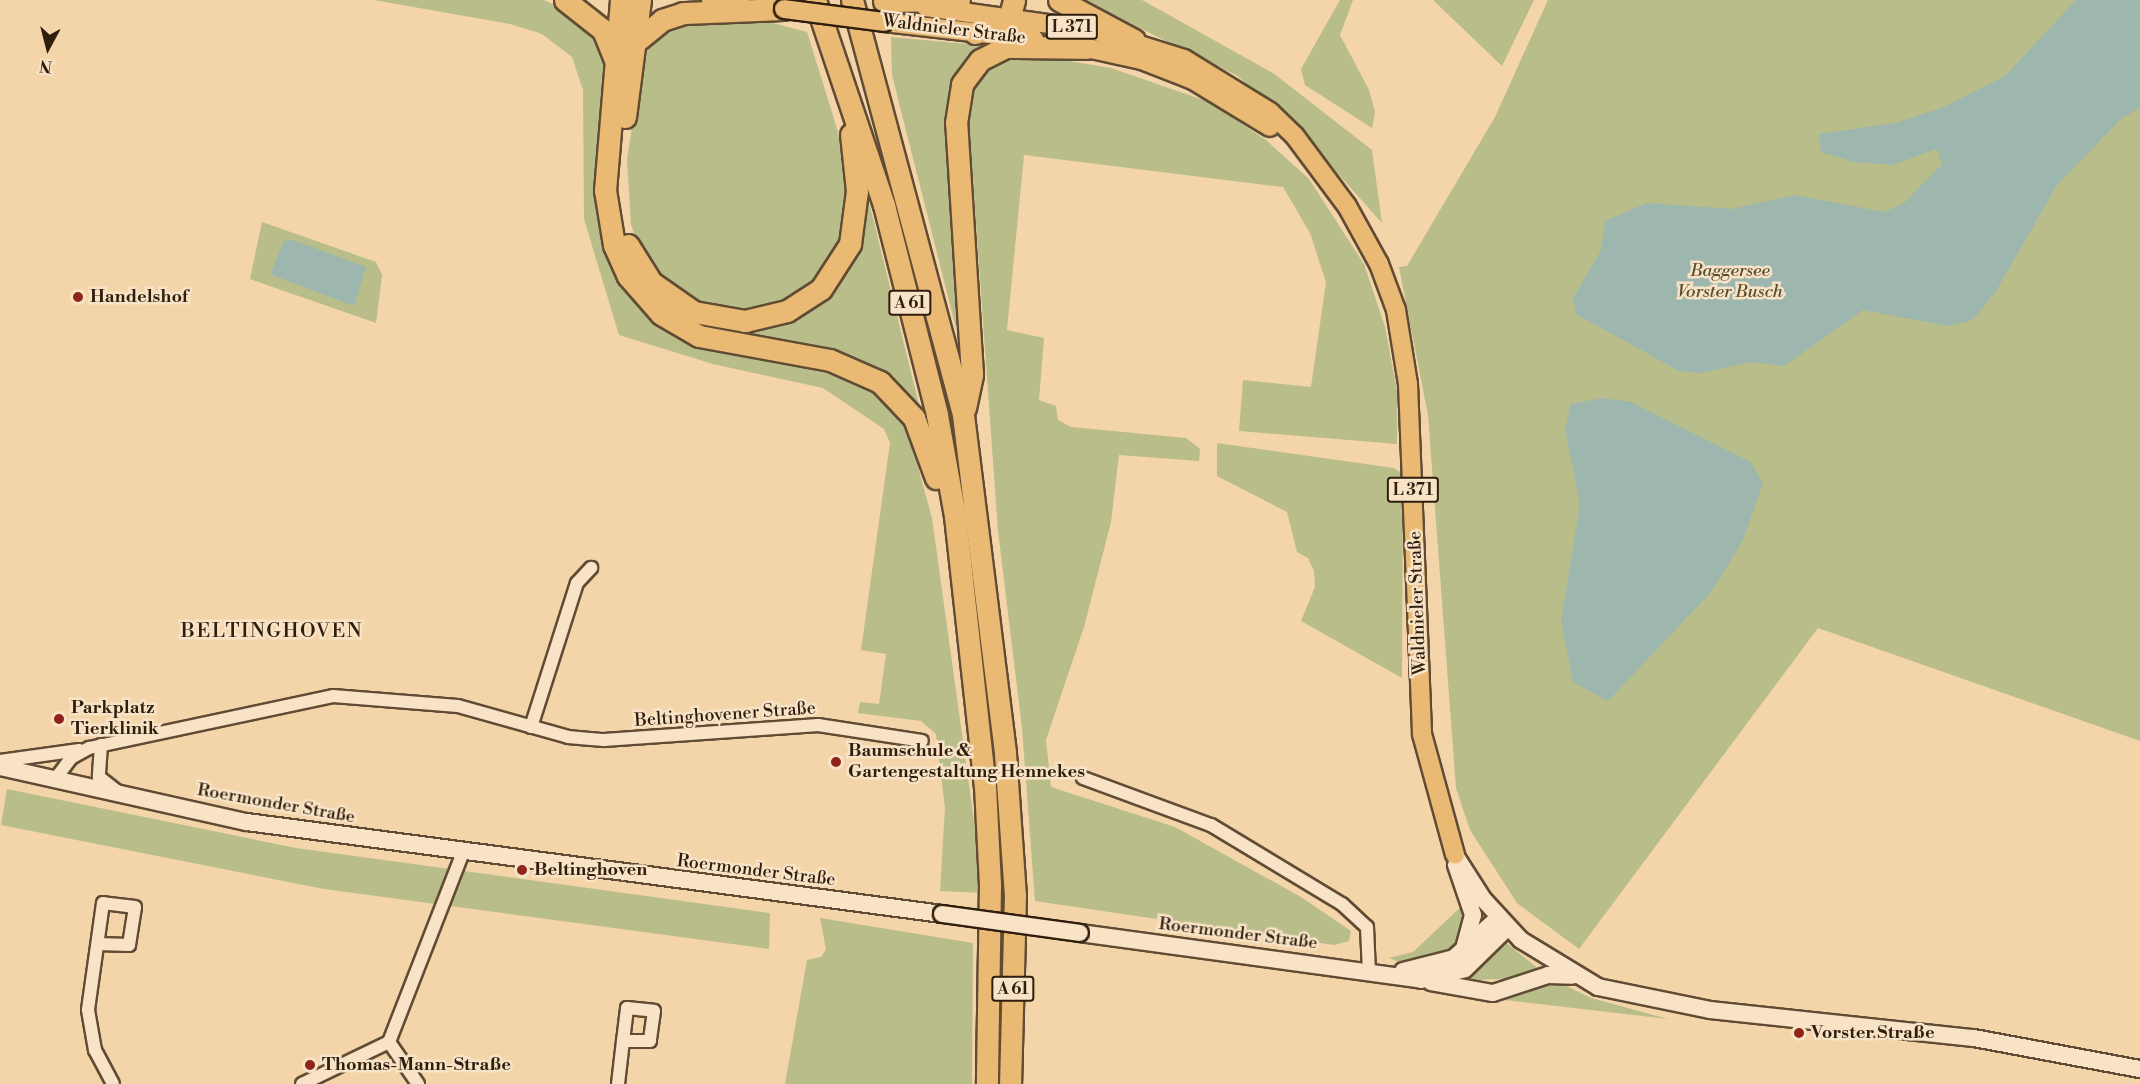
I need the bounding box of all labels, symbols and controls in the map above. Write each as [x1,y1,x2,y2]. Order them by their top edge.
street label: Waldnieler Straße [881,10,1027,50]
road number: L 371 [1045,14,1099,40]
north arrow [18,18,78,78]
text: N [38,55,53,77]
park label: Baggersee Vorster Busch [1677,261,1783,304]
place label: Handelshof [90,286,188,308]
marker: Handelshof [71,290,85,304]
road number: A 61 [888,290,932,316]
road number: L 371 [1386,477,1440,503]
street label: Waldnieler Straße [1405,531,1431,675]
district label: BELTINGHOVEN [181,619,363,643]
place label: Parkplatz Tierklinik [71,698,159,740]
street label: Beltinghovener Straße [634,698,816,732]
marker: Parkplatz Tierklinik [52,712,66,726]
place label: Baumschule & Gartengestaltung Hennekes [848,741,1085,783]
marker: Baumschule & Gartengestaltung Hennekes [829,755,843,769]
street label: Roermonder Straße [195,779,357,829]
street label: Roermonder Straße [675,851,837,891]
place label: Beltinghoven [534,859,647,881]
marker: Beltinghoven [515,863,529,877]
street label: Roermonder Straße [1157,914,1319,954]
road number: A 61 [990,976,1036,1002]
place label: Vorster Straße [1811,1022,1935,1044]
marker: Vorster Straße [1792,1026,1806,1040]
place label: Thomas-Mann-Straße [322,1054,511,1076]
marker: Thomas-Mann-Straße [303,1058,317,1072]

